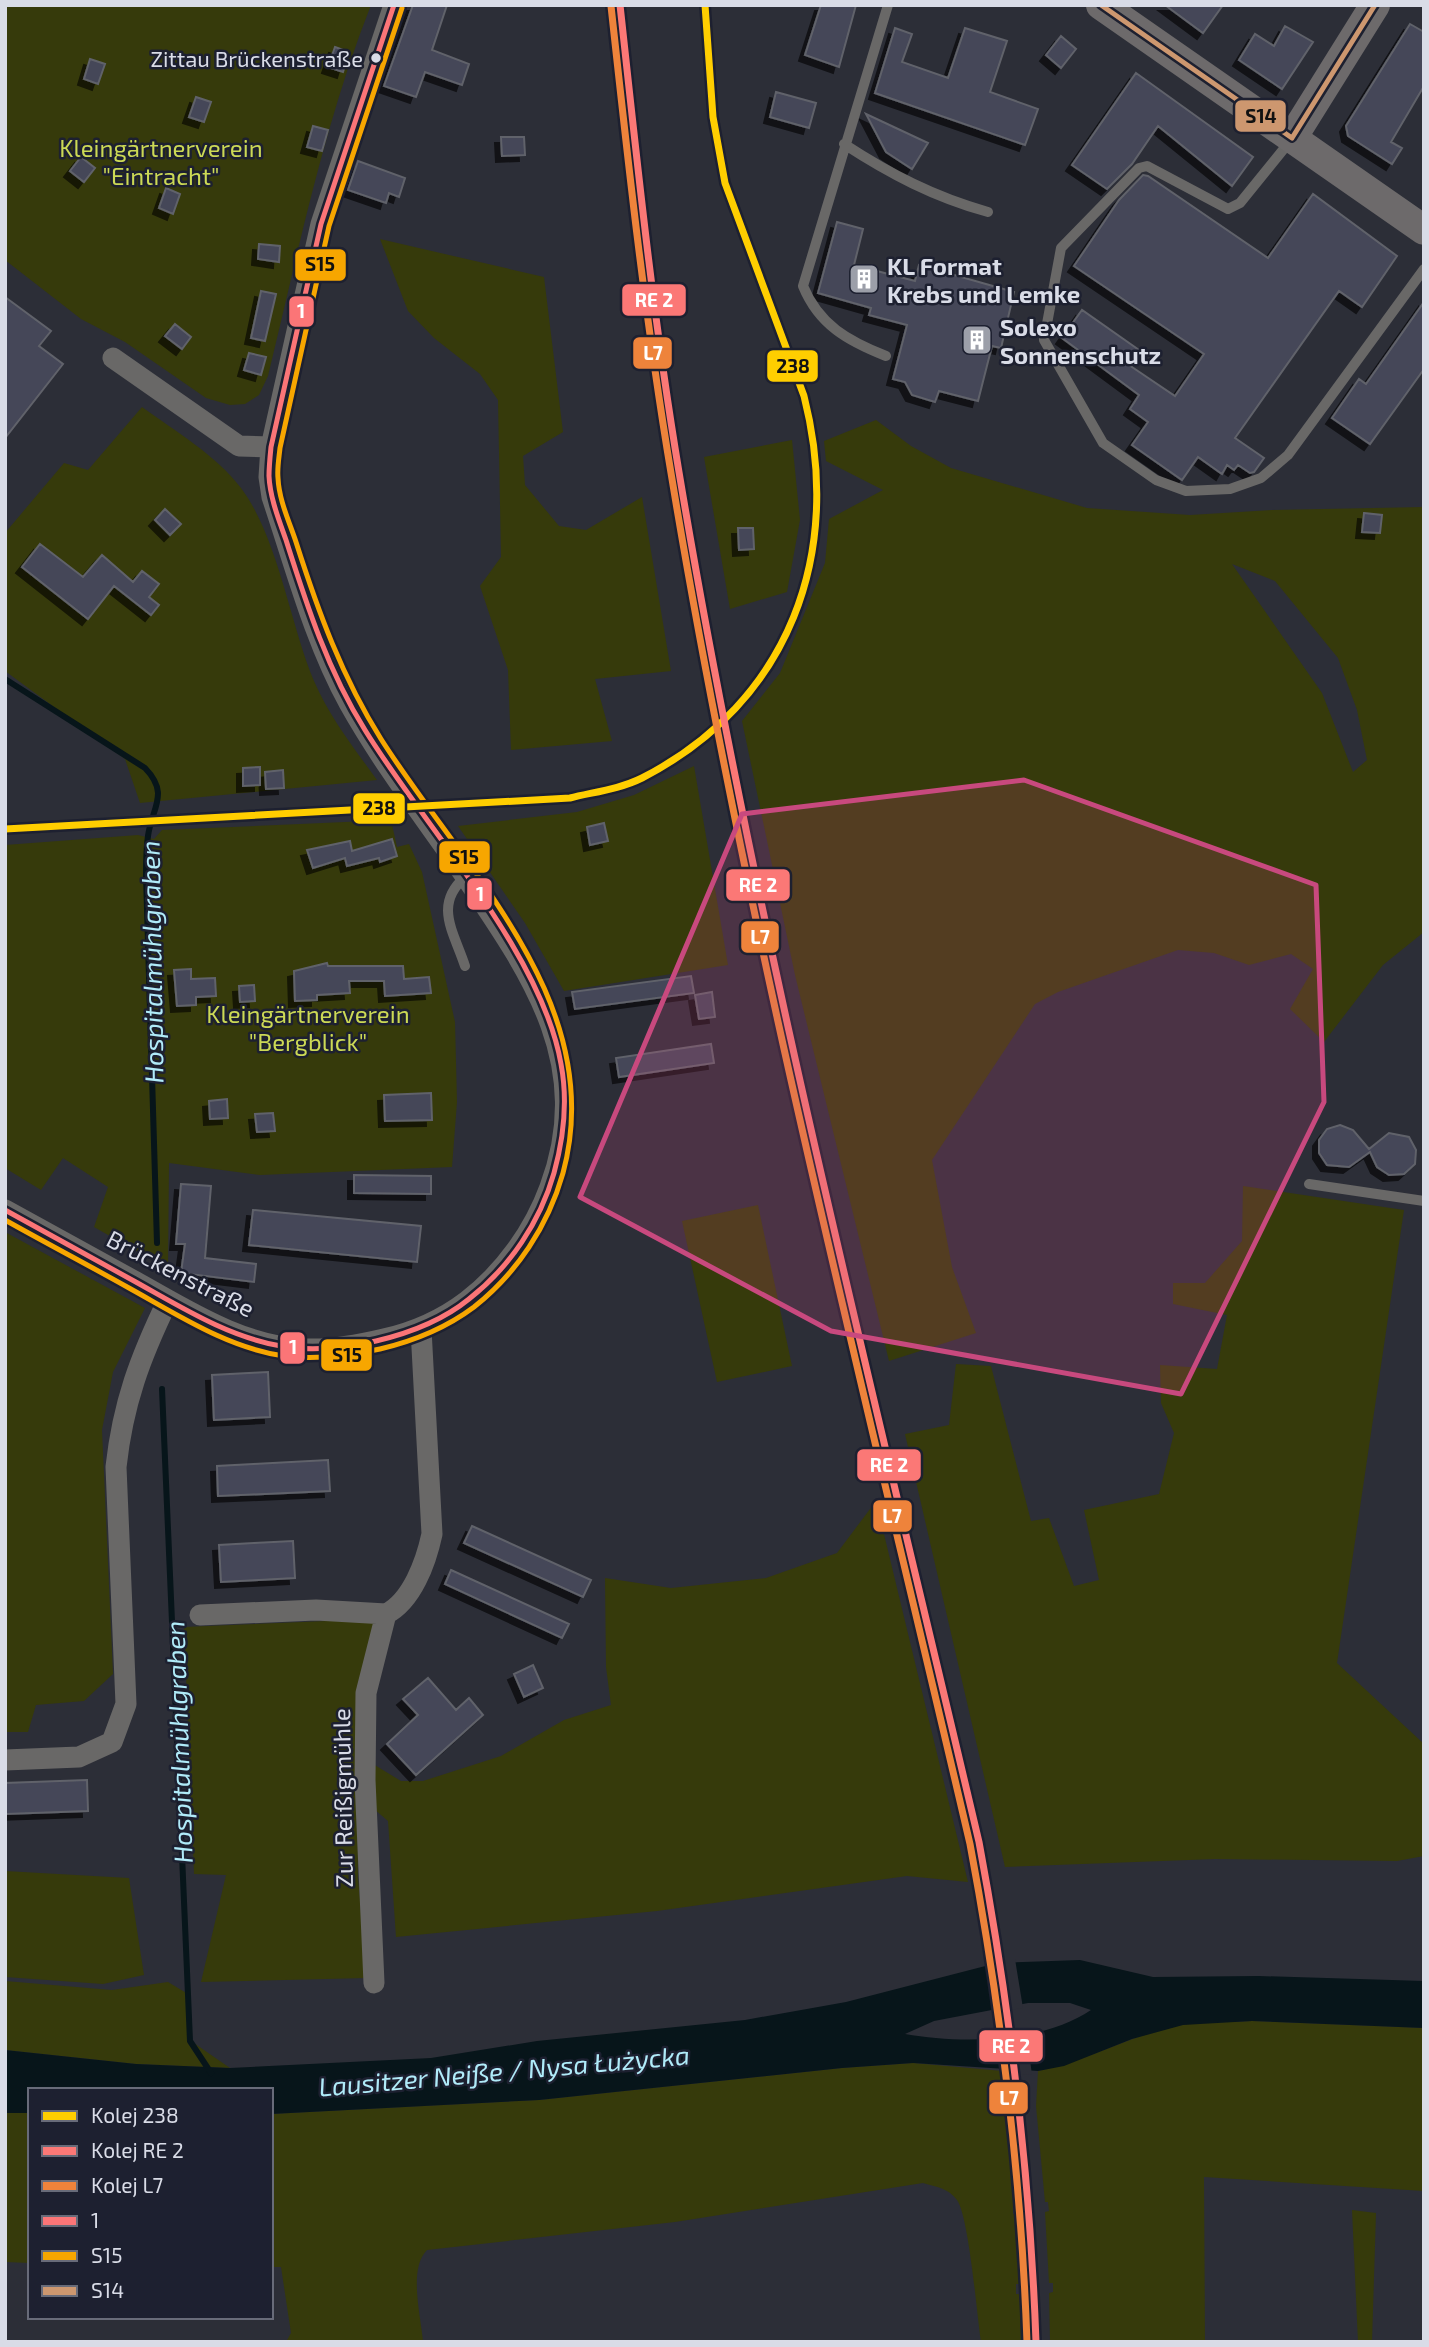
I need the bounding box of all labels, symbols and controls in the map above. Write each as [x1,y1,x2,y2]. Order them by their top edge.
place label: Zittau Brückenstraße [150,45,363,71]
marker: Zittau Brückenstraße [369,51,383,65]
line badge: S14 [1234,99,1287,133]
text: S14 [1245,104,1277,127]
park label: Kleingärtnerverein "Eintracht" [59,133,263,190]
line badge: S15 [294,248,347,282]
place label: KL Format Krebs und Lemke [887,251,1080,308]
text: S15 [305,252,335,275]
building icon: KL Format Krebs und Lemke [847,262,881,296]
line badge: RE 2 [621,283,687,317]
text: RE 2 [635,288,673,311]
line badge: 1 [288,295,315,328]
text: 1 [297,299,305,322]
place label: Solexo Sonnenschutz [1000,312,1161,369]
building icon: Solexo Sonnenschutz [960,323,994,357]
line badge: L7 [632,336,673,370]
text: L7 [643,341,663,364]
line badge: 238 [766,349,819,383]
text: 238 [776,354,810,377]
line badge: 238 [352,792,406,825]
text: 238 [362,796,396,819]
water label: Hospitalmühlgraben [133,840,169,1084]
line badge: S15 [438,840,491,874]
text: S15 [449,845,479,868]
line badge: RE 2 [725,868,791,902]
text: RE 2 [739,873,777,896]
line badge: 1 [466,877,493,911]
text: 1 [476,882,484,905]
line badge: L7 [740,920,780,954]
text: L7 [750,925,770,948]
park label: Kleingärtnerverein "Bergblick" [206,999,410,1056]
street label: Brückenstraße [102,1223,260,1323]
line badge: 1 [279,1331,306,1365]
text: 1 [289,1335,297,1358]
line badge: S15 [320,1338,373,1372]
text: S15 [332,1343,362,1366]
line badge: RE 2 [856,1448,922,1482]
text: RE 2 [870,1453,908,1476]
line badge: L7 [872,1499,913,1533]
text: L7 [882,1504,902,1527]
water label: Hospitalmühlgraben [158,1620,198,1864]
street label: Zur Reißigmühle [326,1708,358,1888]
line badge: RE 2 [978,2029,1044,2063]
text: RE 2 [992,2034,1030,2057]
water label: Lausitzer Neiße / Nysa Łużycka [317,2038,691,2103]
line badge: L7 [988,2081,1029,2115]
text: L7 [999,2086,1019,2109]
legend [28,2088,273,2319]
text: Kolej 238 [91,2102,179,2128]
text: Kolej RE 2 [91,2137,184,2163]
text: Kolej L7 [91,2172,164,2198]
text: 1 [91,2207,99,2232]
text: S15 [91,2242,122,2267]
text: S14 [91,2277,124,2302]

